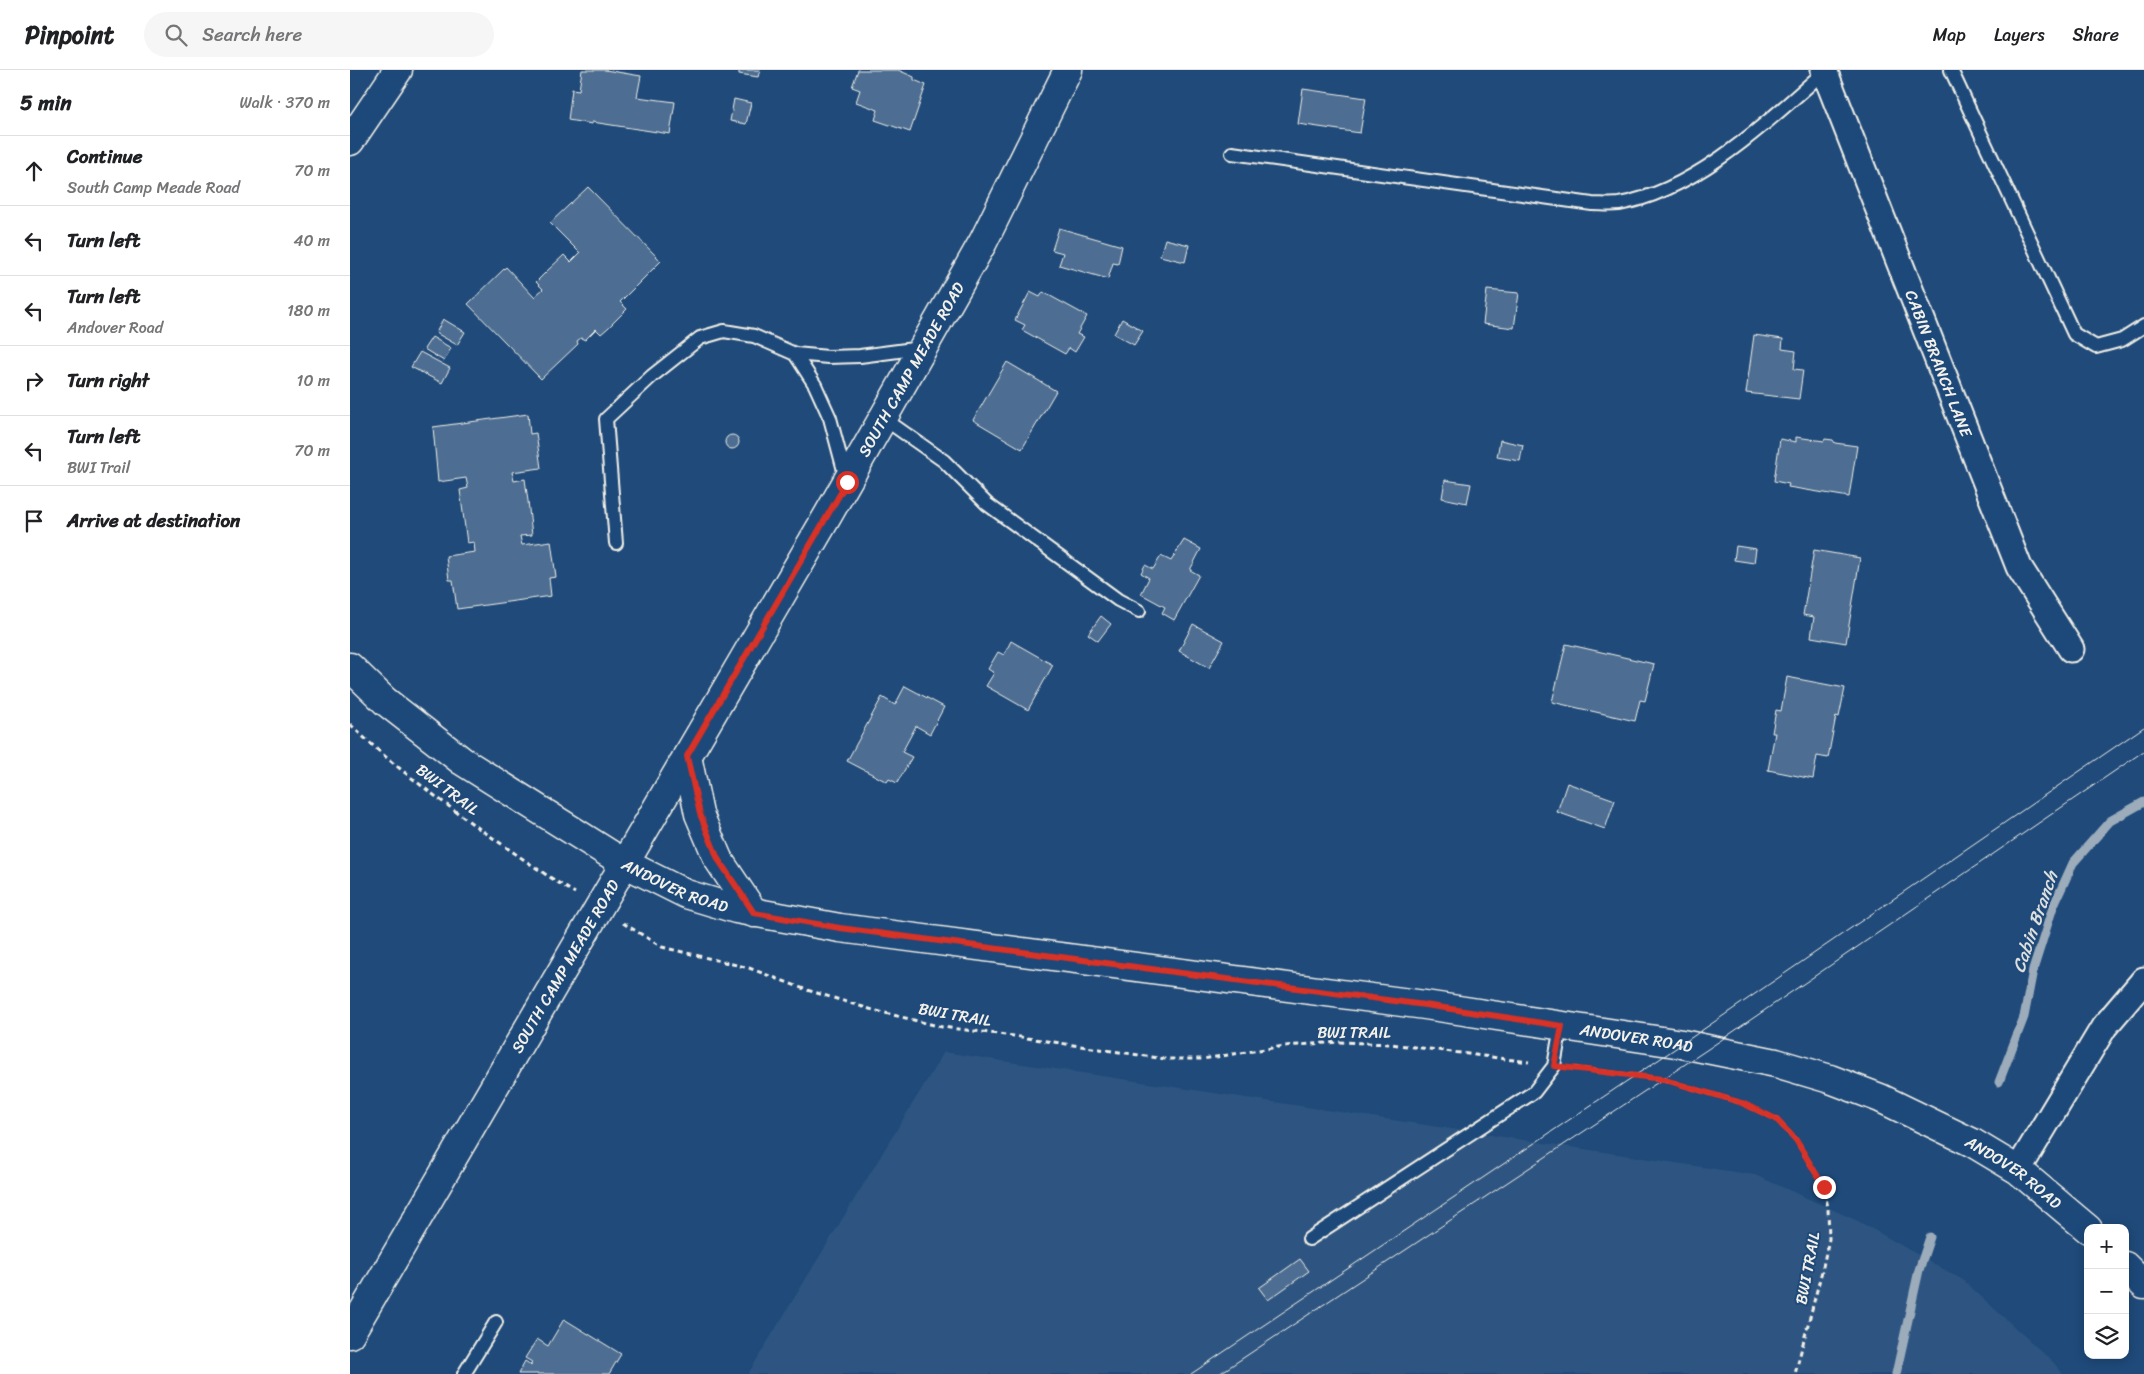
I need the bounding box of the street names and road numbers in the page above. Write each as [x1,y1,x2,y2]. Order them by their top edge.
street label: SOUTH CAMP MEADE ROAD [850,276,973,462]
street label: CABIN BRANCH LANE [1897,286,1981,442]
street label: BWI TRAIL [410,756,486,823]
street label: ANDOVER ROAD [616,850,732,921]
street label: SOUTH CAMP MEADE ROAD [503,873,628,1059]
street label: BWI TRAIL [916,994,994,1035]
street label: ANDOVER ROAD [1577,1015,1696,1061]
street label: BWI TRAIL [1317,1018,1391,1047]
street label: ANDOVER ROAD [1959,1127,2069,1217]
street label: BWI TRAIL [1786,1229,1829,1307]

